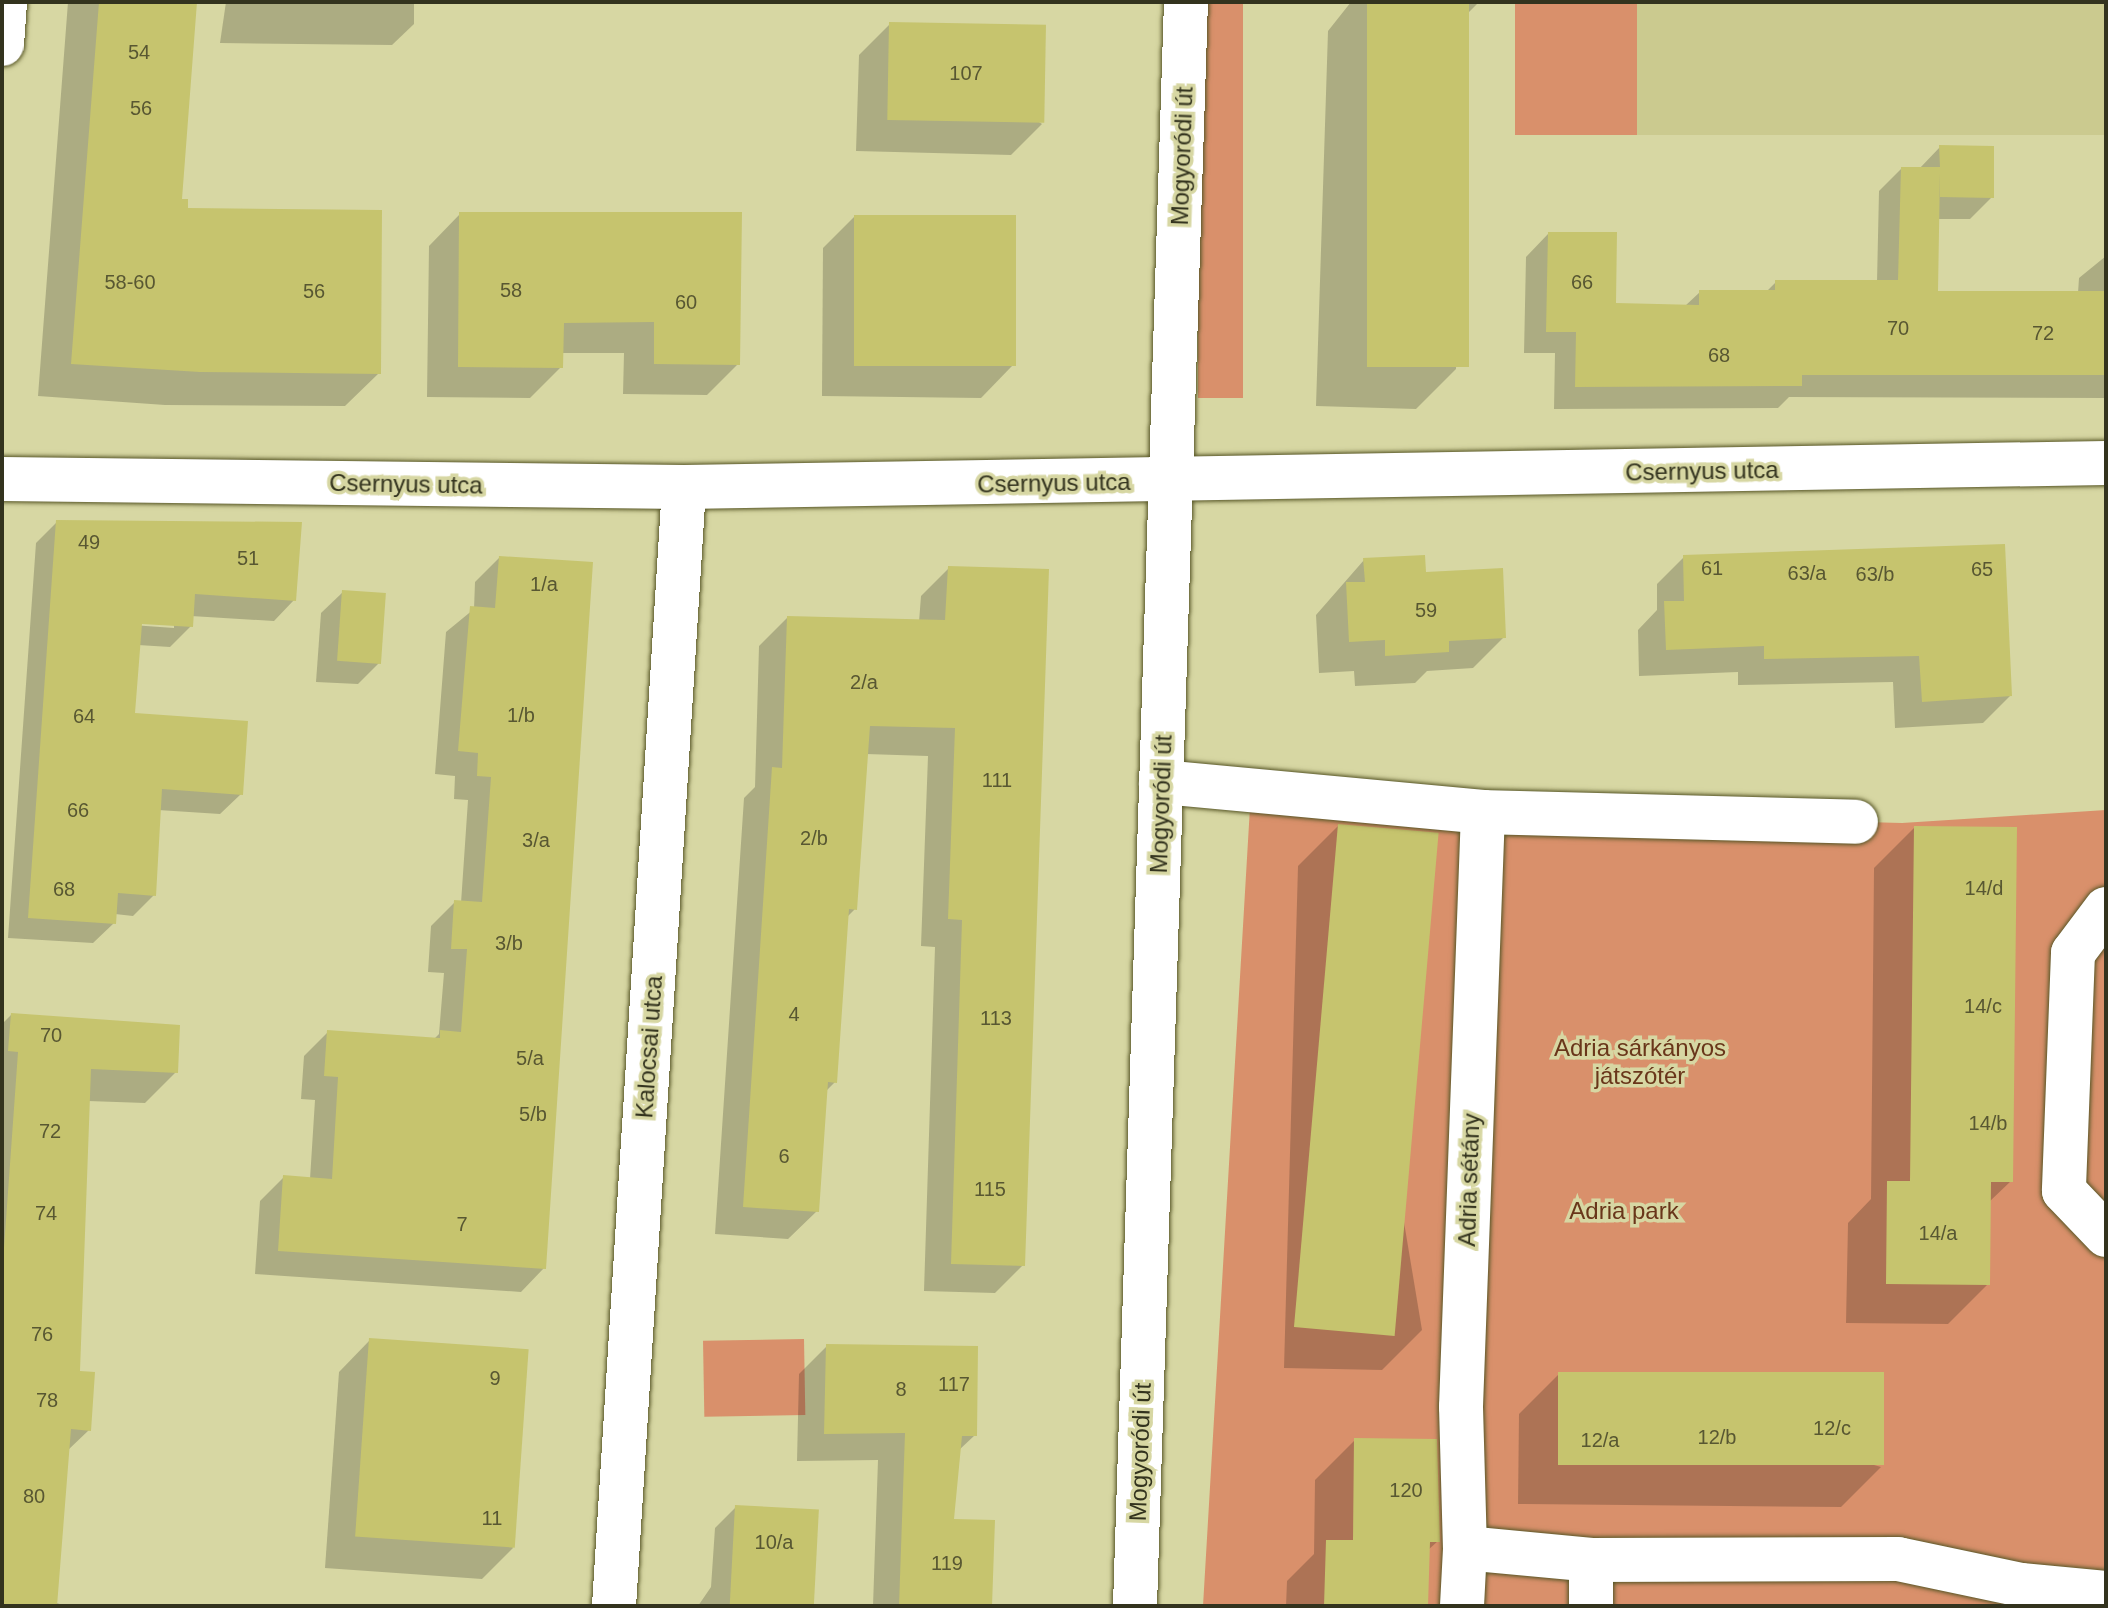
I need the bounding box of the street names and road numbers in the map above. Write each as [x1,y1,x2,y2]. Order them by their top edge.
street label: Mogyoródi út [1165,86,1199,226]
street label: Csernyus utca [1625,455,1779,487]
street label: Csernyus utca [977,467,1131,499]
street label: Csernyus utca [329,468,483,500]
street label: Mogyoródi út [1144,734,1178,874]
street label: Kalocsai utca [630,975,668,1119]
street label: Adria sétány [1452,1113,1486,1247]
street label: Mogyoródi út [1123,1382,1157,1522]

